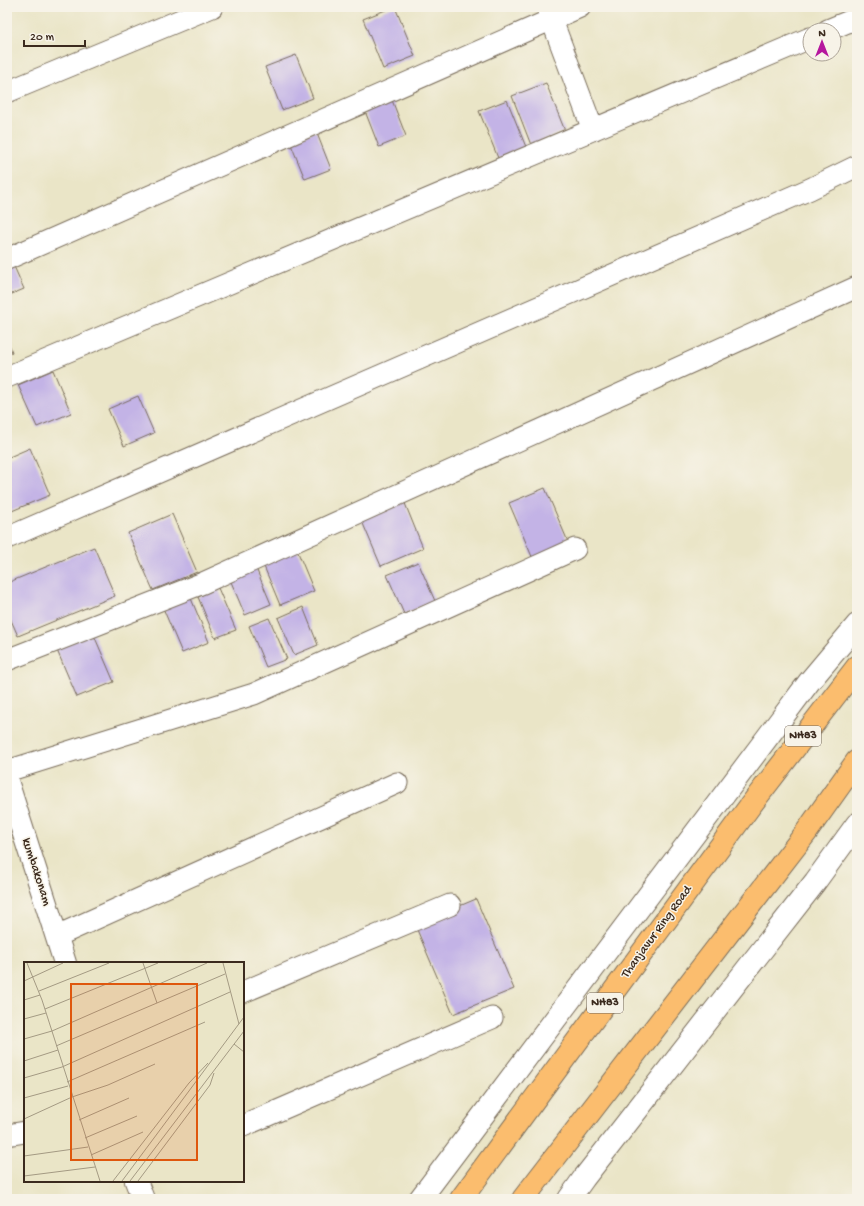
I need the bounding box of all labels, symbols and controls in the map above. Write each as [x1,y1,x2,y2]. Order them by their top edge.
scale bar [24,22,85,48]
north arrow [802,22,842,62]
text: N [818,28,826,40]
text: 20 m [30,31,55,45]
road number: NH83 [785,726,821,746]
street label: kumbakonam [18,836,54,908]
street label: Thanjavur Ring Road [618,882,696,982]
inset map [24,962,244,1182]
road number: NH83 [587,993,623,1013]

